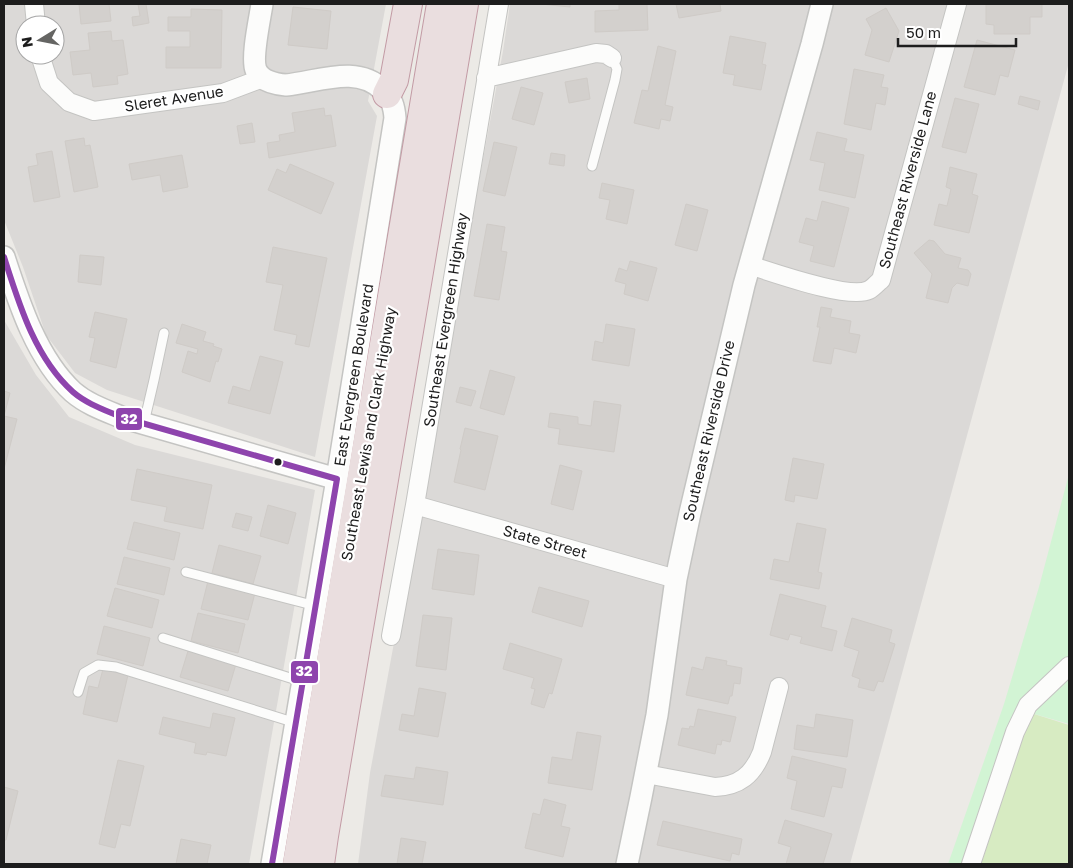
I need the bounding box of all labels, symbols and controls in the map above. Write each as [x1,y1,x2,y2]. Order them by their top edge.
north arrow [15,15,65,65]
scale bar [898,15,1016,47]
text: 50 m [906,23,941,41]
text: N [17,36,36,49]
street label: Sleret Avenue [123,81,225,115]
street label: Southeast Riverside Lane [875,89,940,271]
street label: Southeast Evergreen Highway [419,211,471,428]
street label: East Evergreen Boulevard [330,282,376,467]
street label: Southeast Lewis and Clark Highway [337,305,399,562]
street label: Southeast Riverside Drive [678,338,738,523]
line badge: 32 [115,407,143,431]
text: 32 [120,410,138,427]
unlabelled marker [273,457,283,467]
street label: State Street [501,520,589,562]
line badge: 32 [290,660,319,684]
text: 32 [295,662,313,679]

